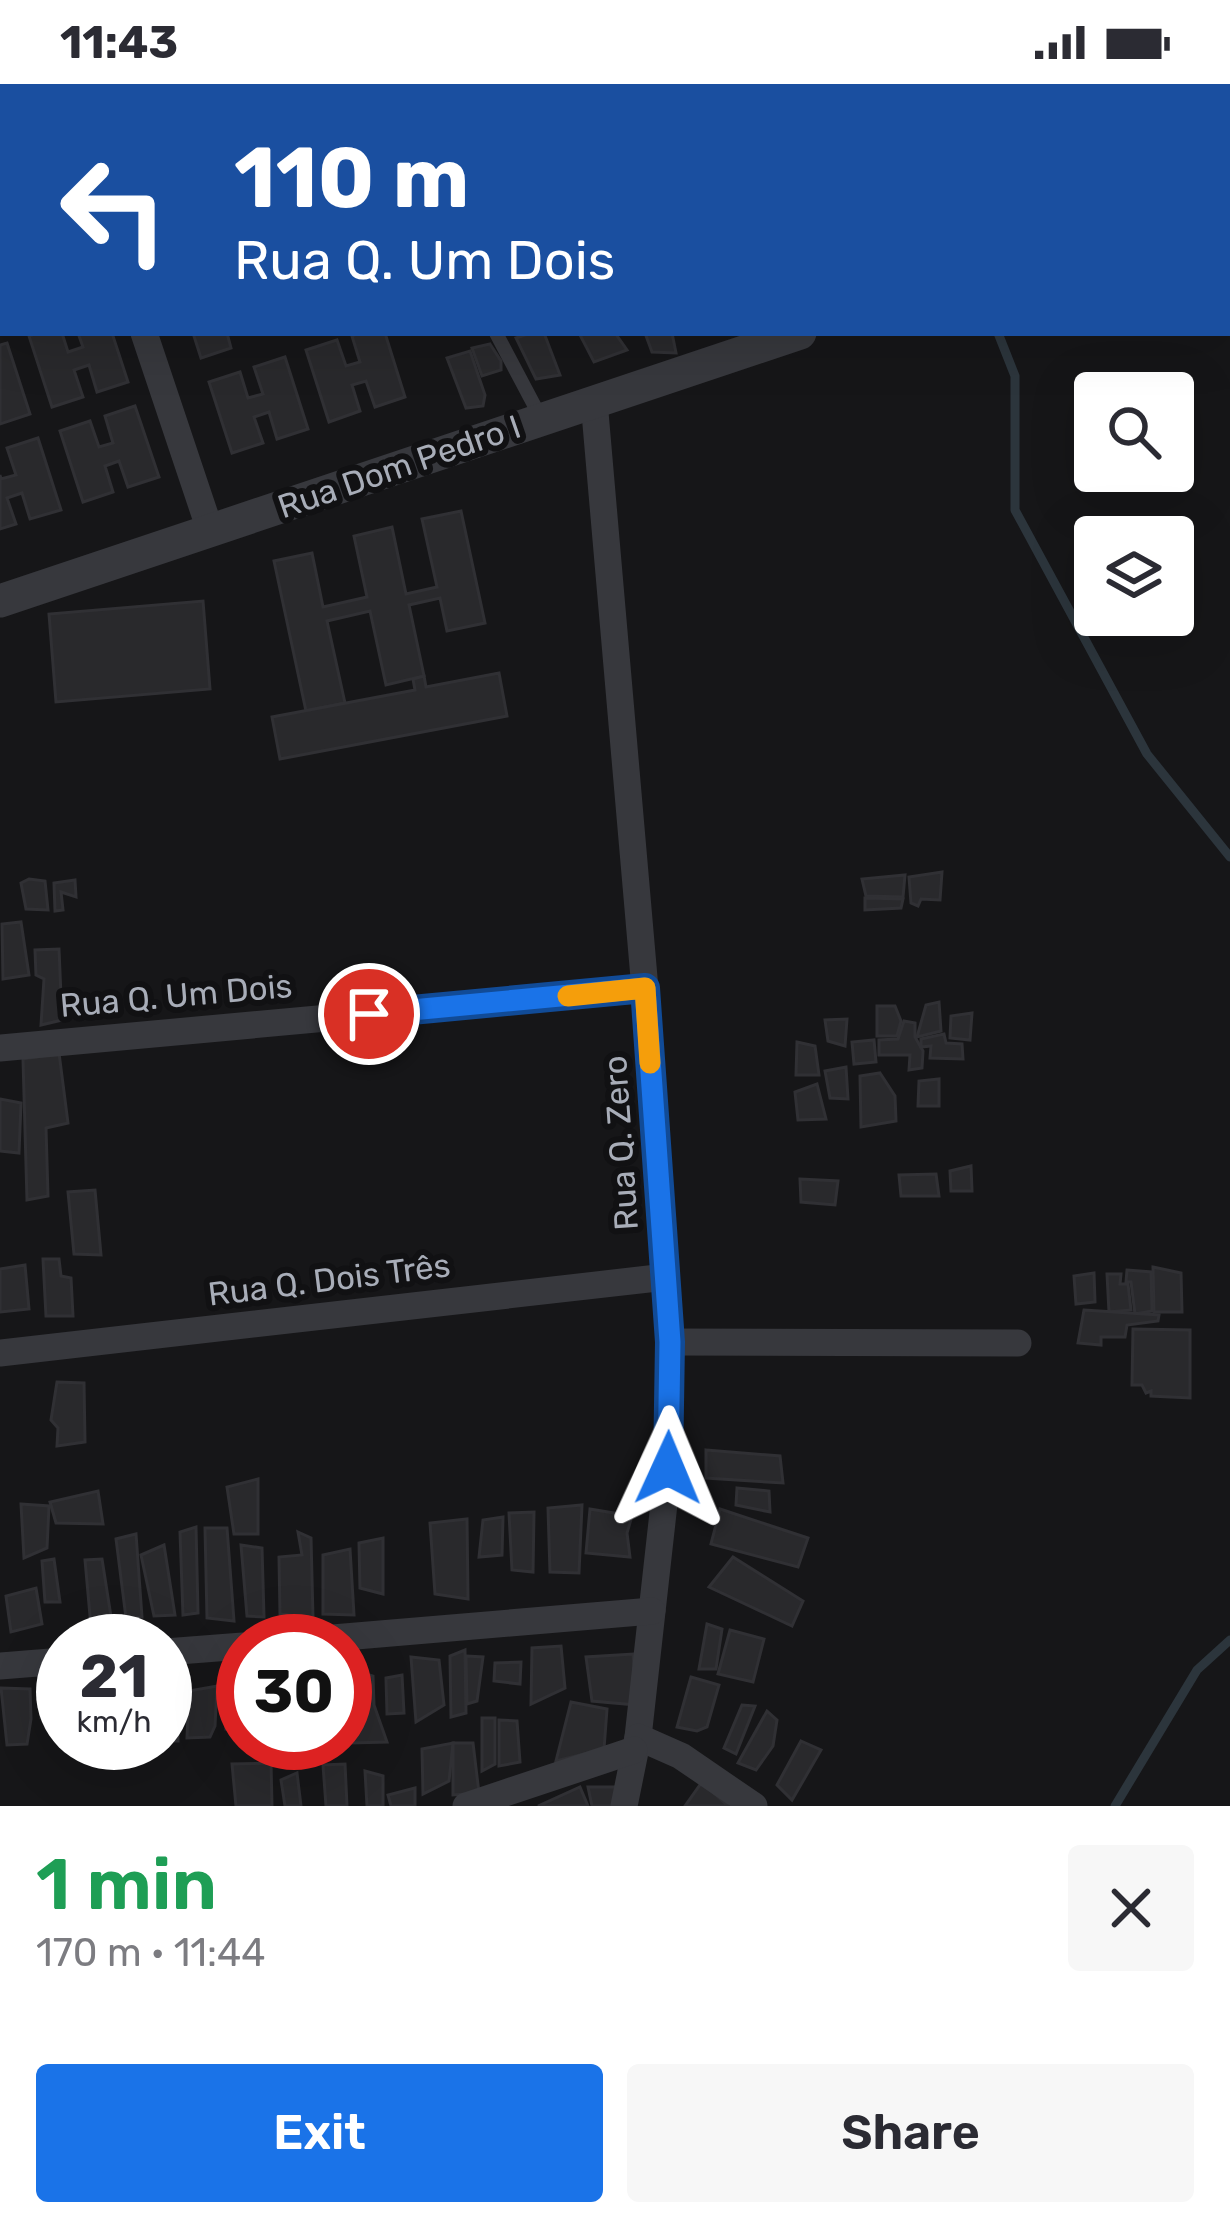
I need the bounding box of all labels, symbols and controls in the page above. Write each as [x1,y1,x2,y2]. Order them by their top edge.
text: 11:43 [60,16,178,69]
text: 110 m [234,128,469,228]
icon: left [36,132,192,288]
text: Rua Q. Um Dois [234,229,615,293]
map controls [1074,372,1194,636]
button: search [1074,372,1194,492]
street label: Rua Dom Pedro I [273,407,526,526]
button: layers [1074,516,1194,636]
pin [318,963,420,1065]
street label: Rua Q. Um Dois [58,966,294,1025]
icon: arrive [336,981,402,1047]
street label: Rua Q. Zero [595,1054,646,1232]
street label: Rua Q. Dois Três [206,1245,452,1314]
position arrow [605,1405,731,1531]
speed limit sign: 30 [216,1614,372,1770]
text: 21 [80,1641,148,1712]
text: km/h [77,1704,151,1740]
text: 1 min [36,1842,217,1927]
button: close [1068,1845,1194,1971]
text: 170 m · 11:44 [36,1930,265,1976]
button: Exit [36,2064,603,2202]
button: Share [627,2064,1194,2202]

